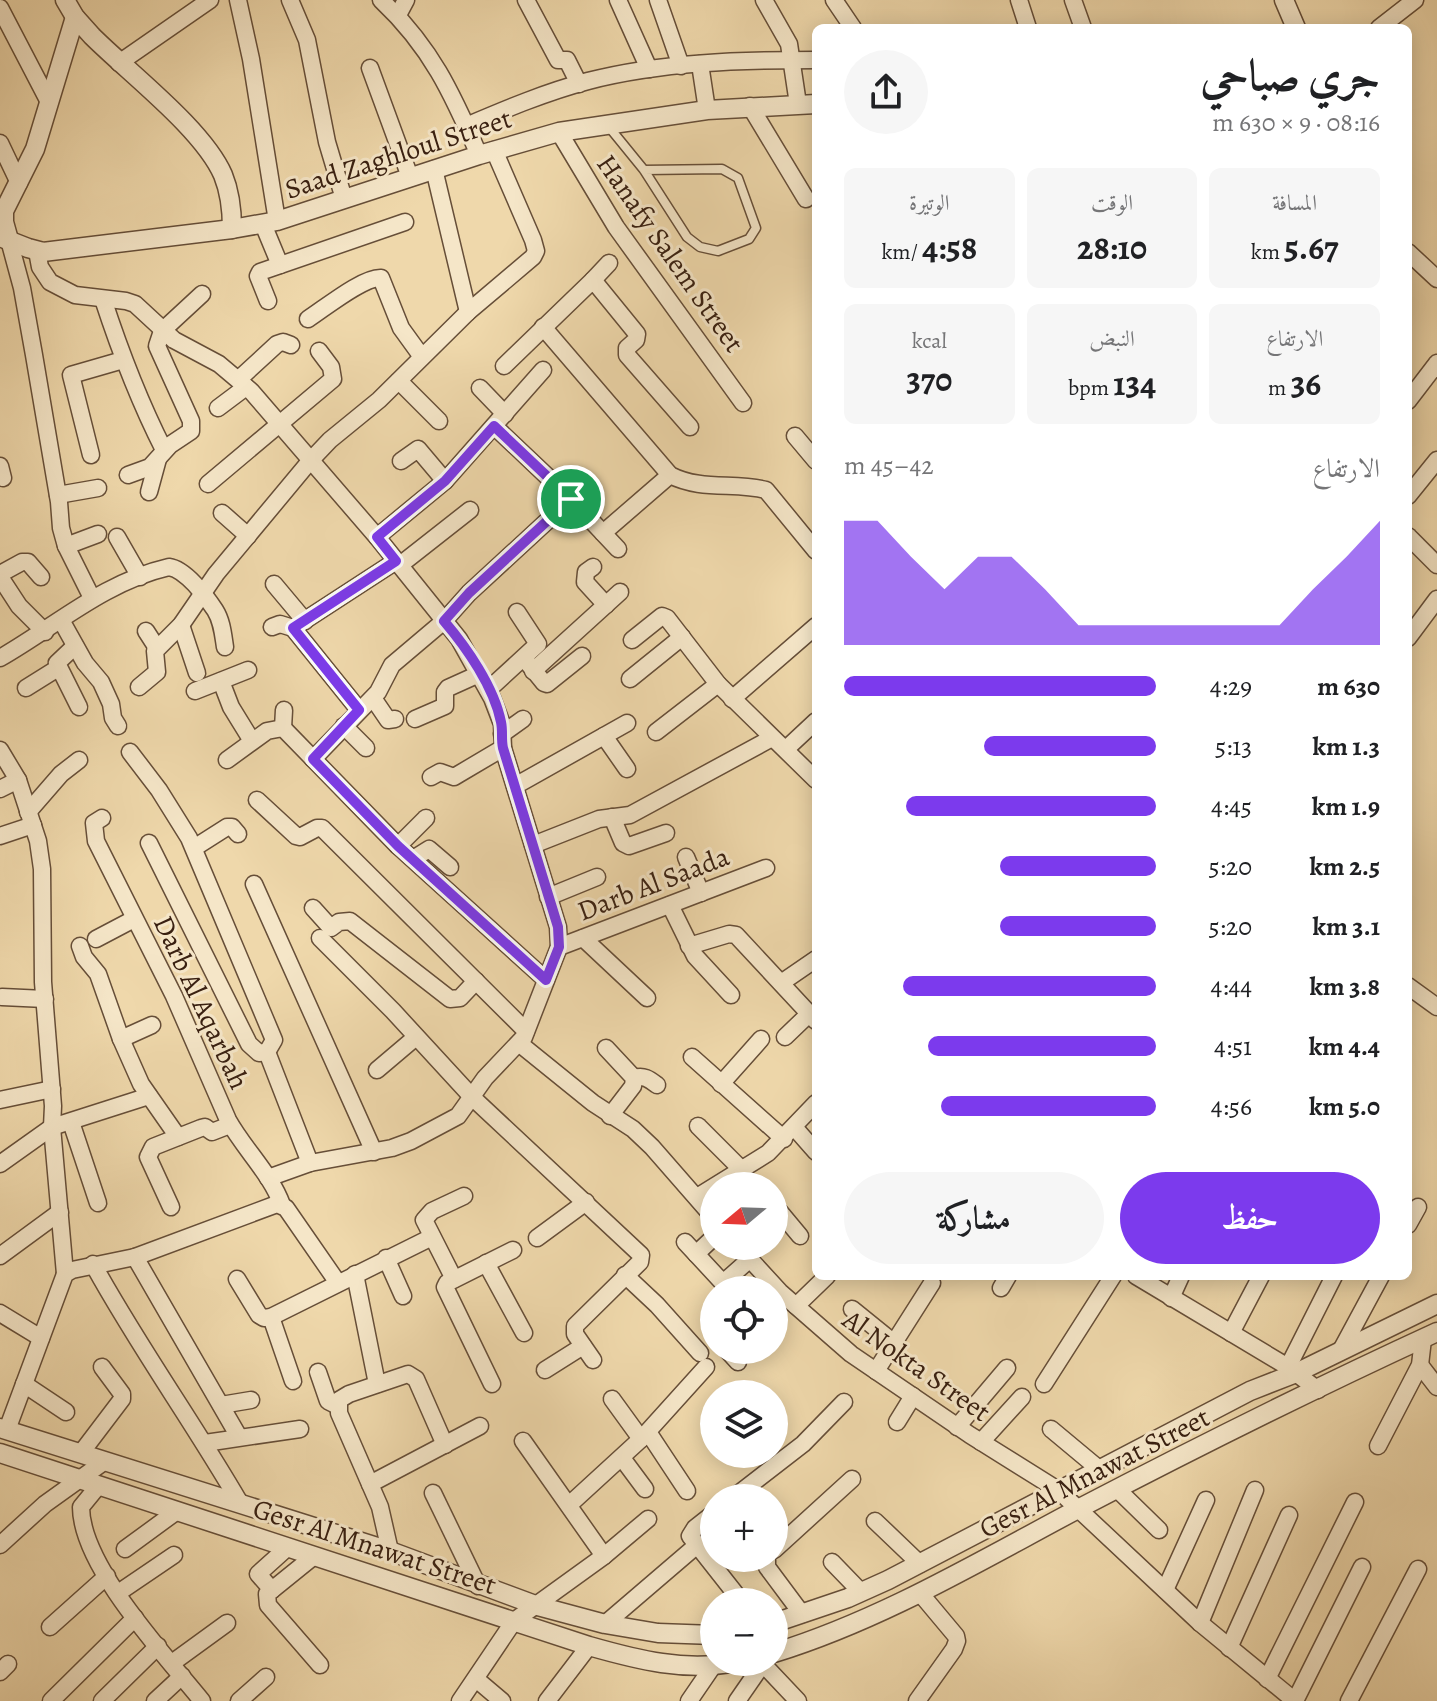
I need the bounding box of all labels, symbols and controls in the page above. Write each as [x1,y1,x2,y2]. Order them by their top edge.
text: جري صباحي [1201,45,1380,105]
button: share [844,50,928,134]
street label: Saad Zaghloul Street [280,99,516,208]
text: 08:16 · 9 × 630 m [1212,105,1380,140]
street label: Hanafy Salem Street [588,147,753,360]
text: الوتيرة [909,188,950,218]
text: الوقت [1091,188,1133,218]
text: المسافة [1272,188,1317,218]
text: 4:58 [922,224,977,271]
text: 28:10 [1077,224,1147,271]
text: 5.67 [1284,224,1339,271]
text: /km [881,237,922,267]
text: km [1251,237,1284,267]
text: النبض [1089,324,1135,354]
text: الارتفاع [1266,324,1323,354]
text: kcal [912,326,947,356]
text: 370 [906,356,952,403]
text: 134 [1113,360,1156,407]
text: 36 [1291,360,1321,407]
text: bpm [1068,373,1113,403]
text: m [1268,373,1291,403]
text: 42–45 m [844,448,934,483]
text: الارتفاع [1313,451,1380,486]
pin [537,465,605,533]
icon: arrive [549,477,593,521]
text: 4:29 [1210,669,1252,704]
text: 630 m [1317,669,1380,704]
text: 5:13 [1215,729,1252,764]
text: 1.3 km [1313,729,1380,764]
text: 4:45 [1211,789,1252,824]
text: 1.9 km [1312,789,1380,824]
street label: Darb Al Saada [572,838,735,930]
text: 5:20 [1208,849,1252,884]
text: 2.5 km [1309,849,1380,884]
street label: Darb Al Aqarbah [144,909,258,1096]
text: 5:20 [1208,909,1252,944]
text: 3.1 km [1313,909,1380,944]
text: 4:44 [1210,969,1252,1004]
text: 3.8 km [1309,969,1380,1004]
text: 4:51 [1214,1029,1252,1064]
text: 4.4 km [1309,1029,1380,1064]
text: 4:56 [1211,1089,1252,1124]
text: 5.0 km [1309,1089,1380,1124]
north arrow [700,1172,788,1260]
map controls [700,1172,788,1676]
button: مشاركة [844,1172,1104,1264]
button: حفظ [1120,1172,1380,1264]
button: locate [700,1276,788,1364]
street label: Al Nokta Street [834,1300,998,1431]
button: layers [700,1380,788,1468]
street label: Gesr Al Mnawat Street [973,1398,1216,1547]
button: + [700,1484,788,1572]
street label: Gesr Al Mnawat Street [248,1490,501,1604]
button: − [700,1588,788,1676]

